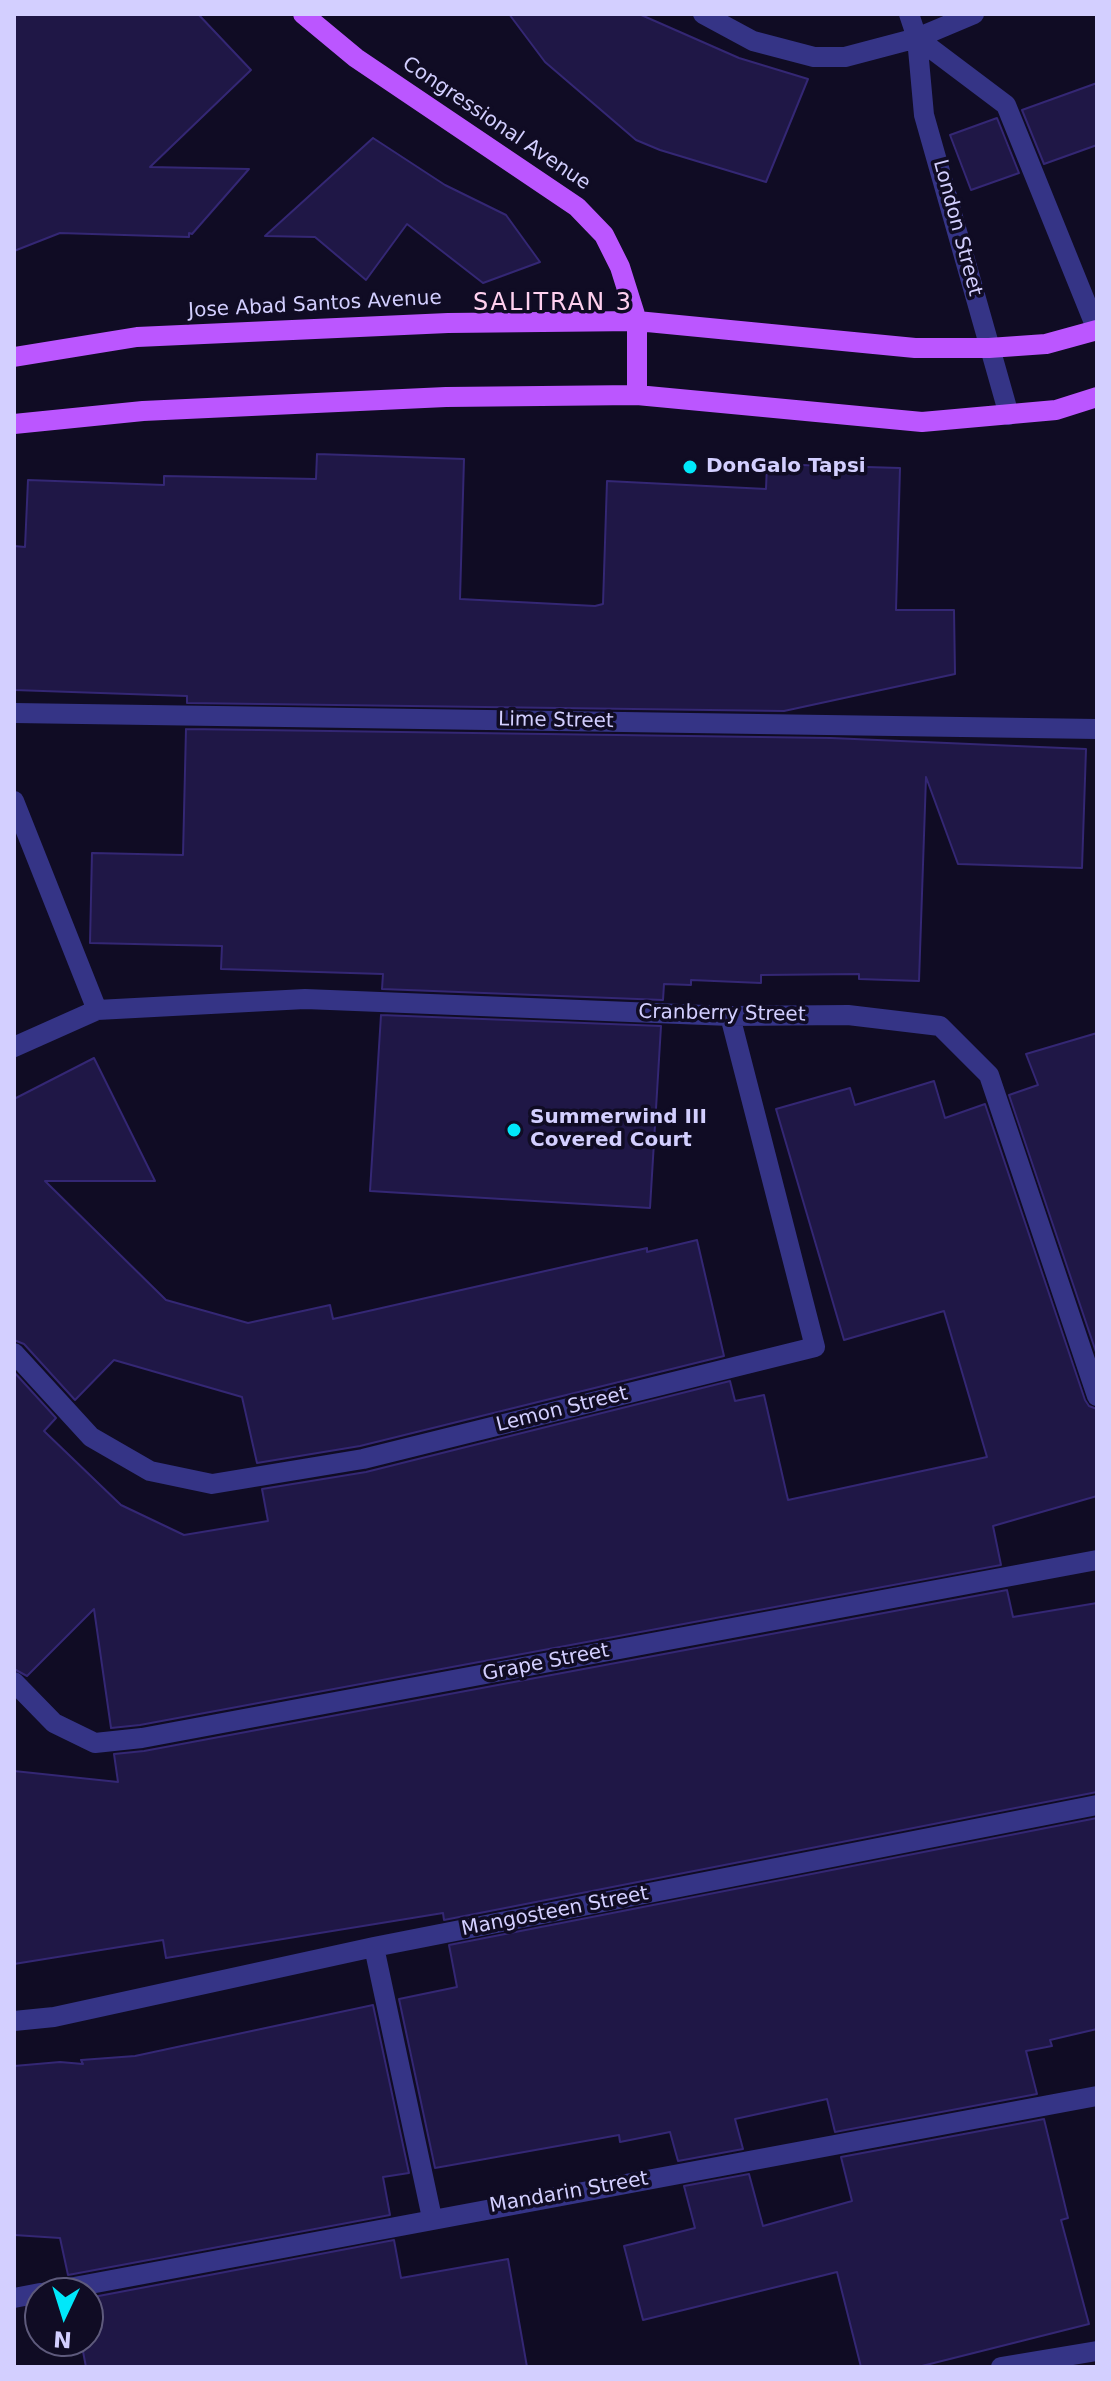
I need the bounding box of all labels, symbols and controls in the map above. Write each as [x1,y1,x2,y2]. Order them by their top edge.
street label: Congressional Avenue [397,52,595,196]
street label: London Street [927,157,987,299]
street label: Jose Abad Santos Avenue [188,286,442,324]
district label: SALITRAN 3 [473,290,633,318]
place label: DonGalo Tapsi [706,455,866,479]
marker: DonGalo Tapsi [681,458,699,476]
street label: Lime Street [498,708,614,734]
street label: Cranberry Street [638,1001,806,1027]
place label: Summerwind III Covered Court [530,1106,707,1153]
marker: Summerwind III Covered Court [505,1121,523,1139]
street label: Lemon Street [494,1382,630,1438]
street label: Grape Street [481,1639,611,1687]
street label: Mangosteen Street [460,1882,650,1942]
street label: Mandarin Street [488,2167,650,2219]
north arrow [24,2277,104,2357]
text: N [52,2326,72,2353]

